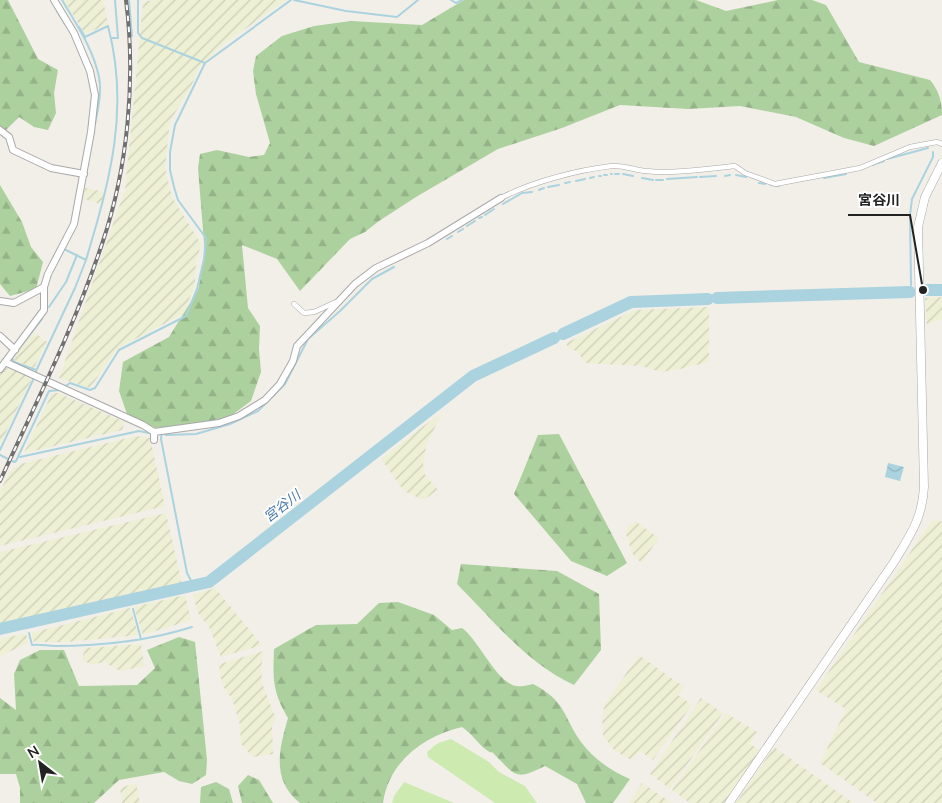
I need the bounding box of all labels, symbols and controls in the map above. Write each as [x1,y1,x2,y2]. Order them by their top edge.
callout: 宮谷川 [848,186,910,215]
text: 宮谷川 [858,191,900,209]
water label: 宮谷川 [260,485,306,526]
north arrow [15,738,65,788]
text: N [24,741,42,762]

